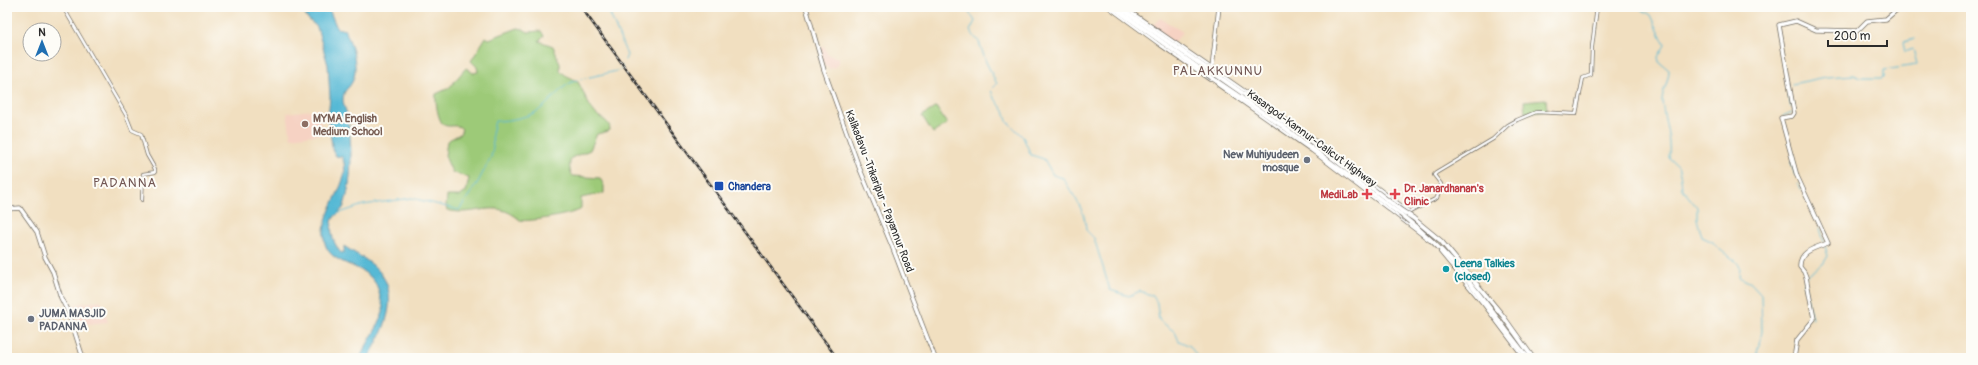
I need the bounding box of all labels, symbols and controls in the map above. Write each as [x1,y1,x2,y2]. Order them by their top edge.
north arrow [22,22,62,62]
scale bar [1828,22,1887,48]
text: N [38,26,46,39]
text: 200 m [1834,29,1871,44]
district label: PALAKKUNNU [1173,63,1263,79]
street label: Kasargod-Kannur-Calicut Highway [1245,87,1379,190]
street label: Kalikadavu -Trikaripur - Payannur Road [843,108,917,274]
place label: MYMA English Medium School [313,112,383,138]
marker: MYMA English Medium School [300,119,310,129]
place label: New Muhiyudeen mosque [1223,148,1300,174]
marker: New Muhiyudeen mosque [1302,155,1312,165]
district label: PADANNA [93,175,157,191]
marker: Chandera [713,180,725,192]
place label: Chandera [728,180,771,193]
place label: Dr. Janardhanan's Clinic [1404,182,1484,208]
place label: MediLab [1321,188,1359,201]
marker: MediLab [1361,188,1373,200]
marker: Dr. Janardhanan's Clinic [1389,188,1401,200]
place label: Leena Talkies (closed) [1454,257,1515,283]
marker: Leena Talkies (closed) [1441,264,1451,274]
place label: JUMA MASJID PADANNA [39,307,106,333]
marker: JUMA MASJID PADANNA [26,314,36,324]

